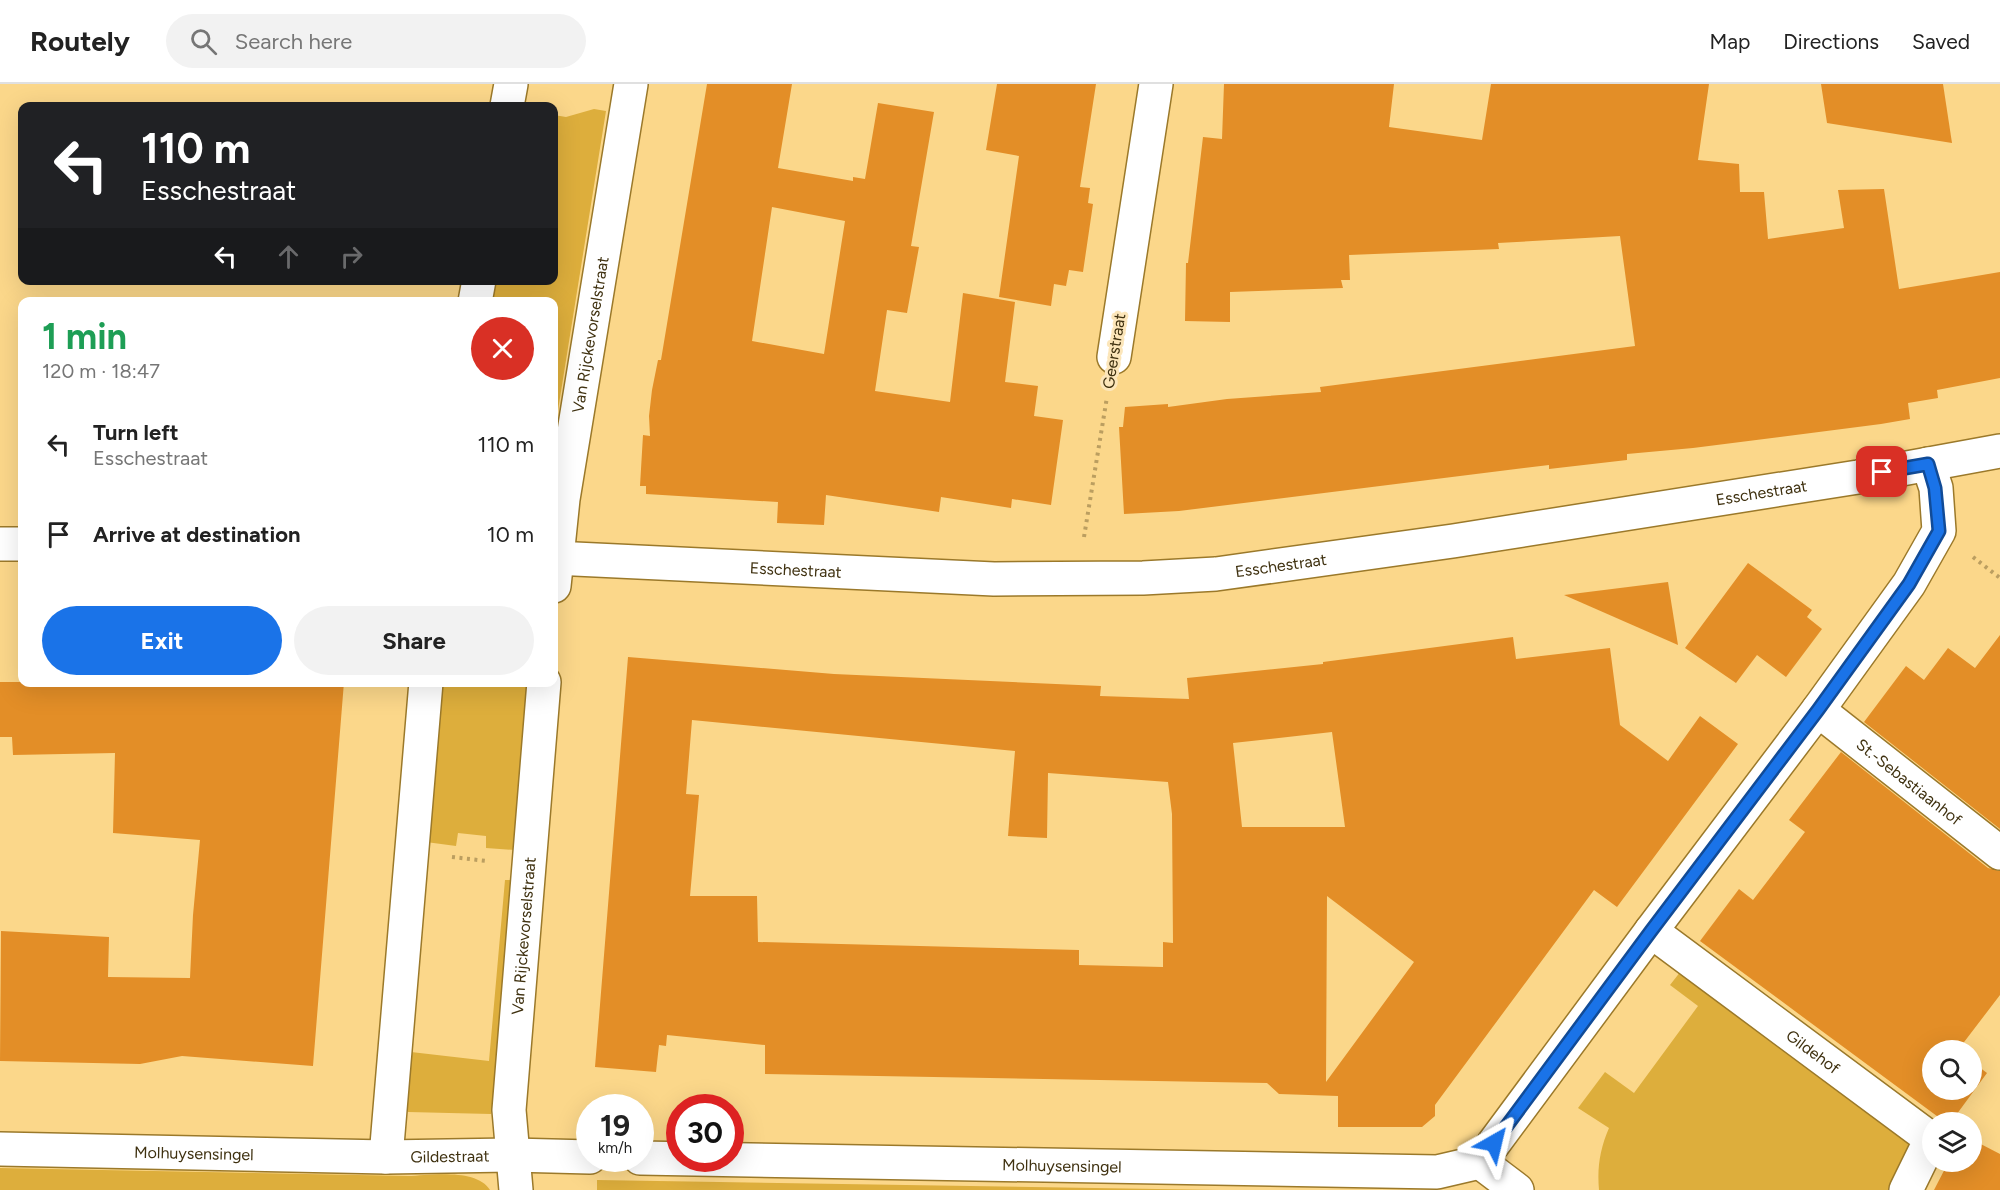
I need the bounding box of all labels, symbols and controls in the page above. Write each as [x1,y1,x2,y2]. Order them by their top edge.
search box [166,14,586,68]
text: Routely [30,24,130,58]
icon: search [187,25,220,58]
text: Search here [235,28,352,55]
text: Map [1709,29,1750,54]
text: Directions [1783,29,1879,54]
text: Saved [1912,29,1970,54]
text: 110 m [141,123,250,174]
icon: left [42,126,120,204]
text: Esschestraat [141,174,296,207]
icon: left [209,240,242,273]
icon: ahead [272,240,305,273]
icon: right [335,240,368,273]
street label: Van Rijckevorselstraat [568,255,612,414]
street label: Geerstraat [1099,312,1129,390]
text: 1 min [42,315,127,358]
button: close [471,317,534,380]
text: 120 m · 18:47 [42,359,160,383]
text: Turn left [93,419,179,446]
icon: left [42,428,75,461]
text: 110 m [478,431,534,458]
text: Esschestraat [93,446,208,470]
pin [1856,446,1907,497]
icon: arrive [1865,455,1898,488]
street label: Esschestraat [1714,476,1808,509]
icon: arrive [42,518,75,551]
text: Arrive at destination [93,521,301,548]
text: 10 m [487,521,534,548]
street label: Esschestraat [1234,549,1328,581]
street label: Esschestraat [749,558,842,581]
button: Exit [42,606,282,675]
button: Share [294,606,534,675]
street label: St.-Sebastiaanhof [1853,734,1966,829]
street label: Van Rijckevorselstraat [507,856,539,1016]
street label: Gildehof [1783,1025,1844,1078]
map controls [1922,1040,1982,1172]
button: search [1922,1040,1982,1100]
speed limit sign: 30 [666,1094,744,1172]
text: 19 [600,1107,630,1144]
position arrow [1462,1111,1526,1175]
button: layers [1922,1112,1982,1172]
text: km/h [598,1139,632,1157]
street label: Molhuysensingel [134,1142,254,1164]
street label: Gildestraat [410,1146,490,1166]
street label: Molhuysensingel [1002,1155,1122,1176]

